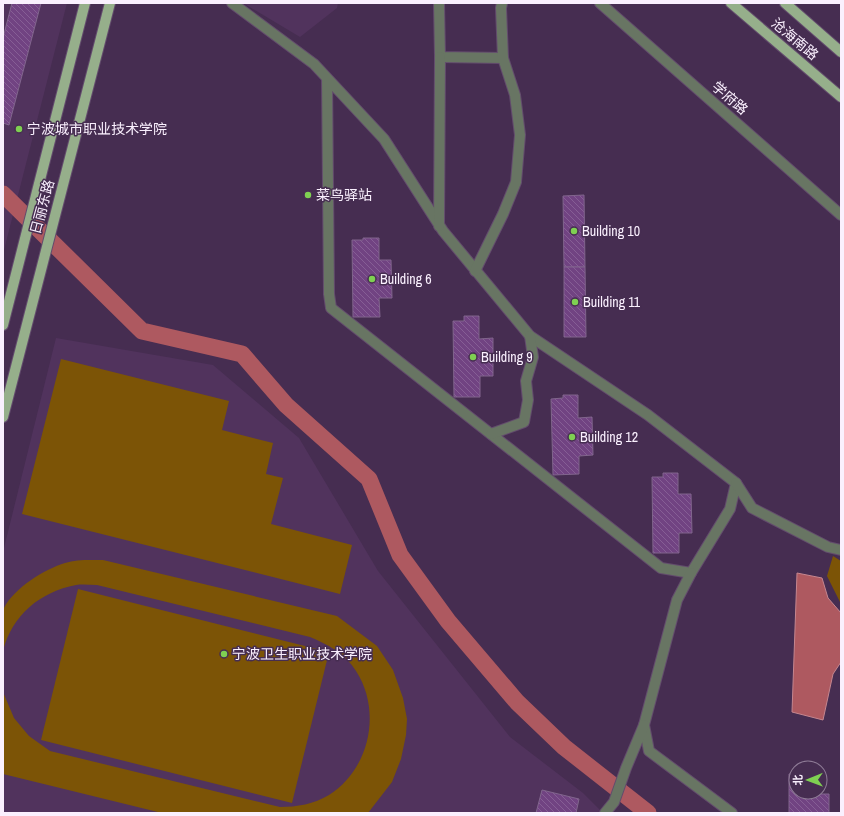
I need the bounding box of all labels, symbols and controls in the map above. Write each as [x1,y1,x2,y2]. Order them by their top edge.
street label: 沧海南路 [768,14,822,64]
street label: 学府路 [708,77,752,119]
place label: 宁波城市职业技术学院 [27,120,167,138]
marker: 宁波城市职业技术学院 [14,124,24,134]
street label: 日丽东路 [26,178,58,236]
place label: 菜鸟驿站 [316,186,372,204]
marker: 菜鸟驿站 [303,190,313,200]
place label: Building 10 [582,222,640,240]
marker: Building 10 [569,226,579,236]
place label: Building 6 [380,270,432,288]
marker: Building 6 [367,274,377,284]
place label: Building 11 [583,293,641,311]
marker: Building 11 [570,297,580,307]
place label: Building 9 [481,348,533,366]
marker: Building 9 [468,352,478,362]
place label: Building 12 [580,428,638,446]
marker: Building 12 [567,432,577,442]
place label: 宁波卫生职业技术学院 [232,645,372,663]
marker: 宁波卫生职业技术学院 [219,649,229,659]
north arrow [788,760,828,800]
text: 北 [791,775,805,786]

